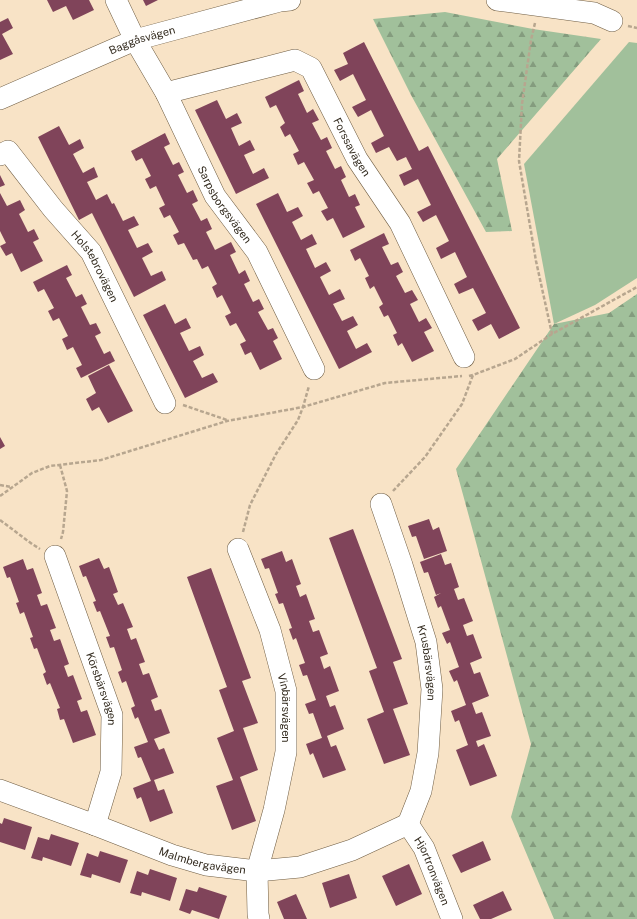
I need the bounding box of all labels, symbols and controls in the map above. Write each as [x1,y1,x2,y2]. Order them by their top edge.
street label: Baggåsvägen [107,23,176,57]
street label: Forssavägen [331,116,373,178]
street label: Sarpsborgsvägen [196,164,254,245]
street label: Holstebrovägen [69,228,121,304]
street label: Krusbärsvägen [415,623,438,701]
street label: Körsbärsvägen [84,651,118,725]
street label: Vinbärsvägen [276,672,292,743]
street label: Hjortronvägen [412,834,452,907]
street label: Malmbergavägen [157,845,247,876]

